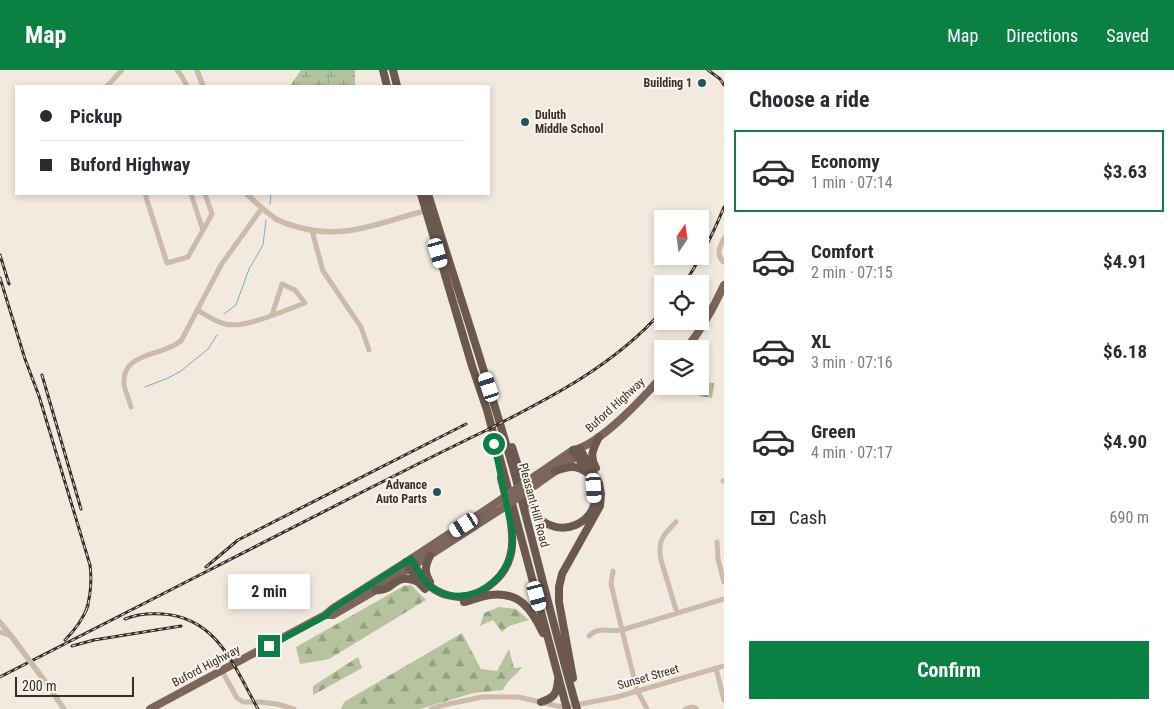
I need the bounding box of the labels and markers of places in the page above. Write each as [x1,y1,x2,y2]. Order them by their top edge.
place label: Building 1 [644,76,692,90]
marker: Building 1 [696,77,708,89]
place label: Duluth Middle School [535,108,603,136]
marker: Duluth Middle School [519,116,531,128]
place label: Advance Auto Parts [376,478,428,506]
marker: Advance Auto Parts [431,486,443,498]

